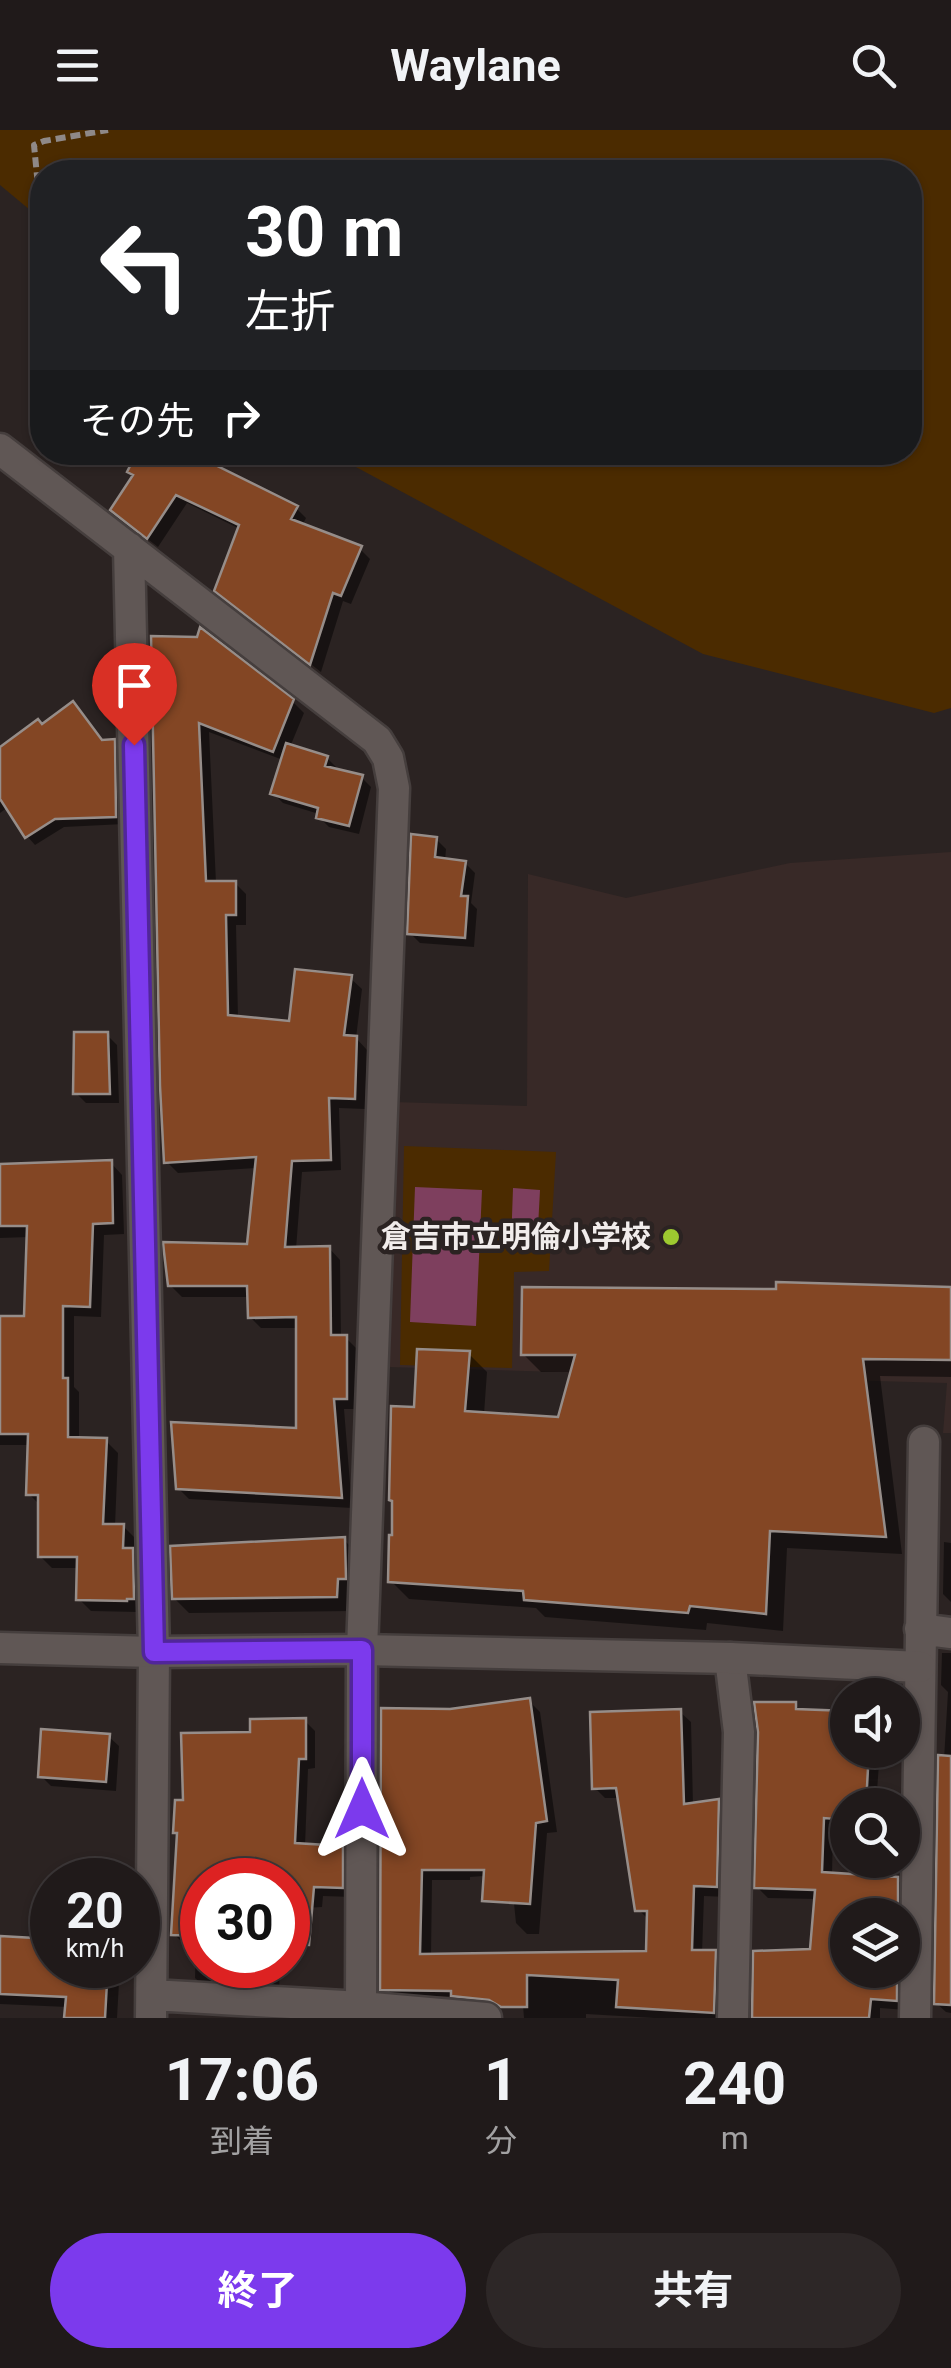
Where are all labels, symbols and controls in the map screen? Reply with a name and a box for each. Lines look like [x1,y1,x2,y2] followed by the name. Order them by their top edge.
[50,38,105,93] icon: menu
[846,38,901,93] icon: search
[390,39,561,92] text: Waylane
[245,191,403,273] text: 30 m
[80,200,210,330] icon: left
[245,285,335,338] text: 左折
[214,390,269,445] icon: right
[80,399,194,443] text: その先
[92,643,177,746] pin
[107,658,162,713] icon: arrive
[381,1219,651,1254] place label: 倉吉市立明倫小学校
[660,1226,682,1248] marker: 倉吉市立明倫小学校
[830,1678,920,1988] map controls
[830,1678,920,1768] button: sound
[310,1757,414,1861] position arrow
[830,1788,920,1878] button: search
[180,1858,310,1988] speed limit sign: 30
[66,1882,124,1940] text: 20
[830,1898,920,1988] button: layers
[66,1934,124,1963] text: km/h
[165,2044,319,2115] text: 17:06
[484,2044,518,2115] text: 1
[683,2048,786,2119] text: 240
[721,2119,749,2157] text: m
[210,2122,274,2160] text: 到着
[485,2122,517,2160] text: 分
[50,2233,466,2348] button: 終了
[486,2233,901,2348] button: 共有

